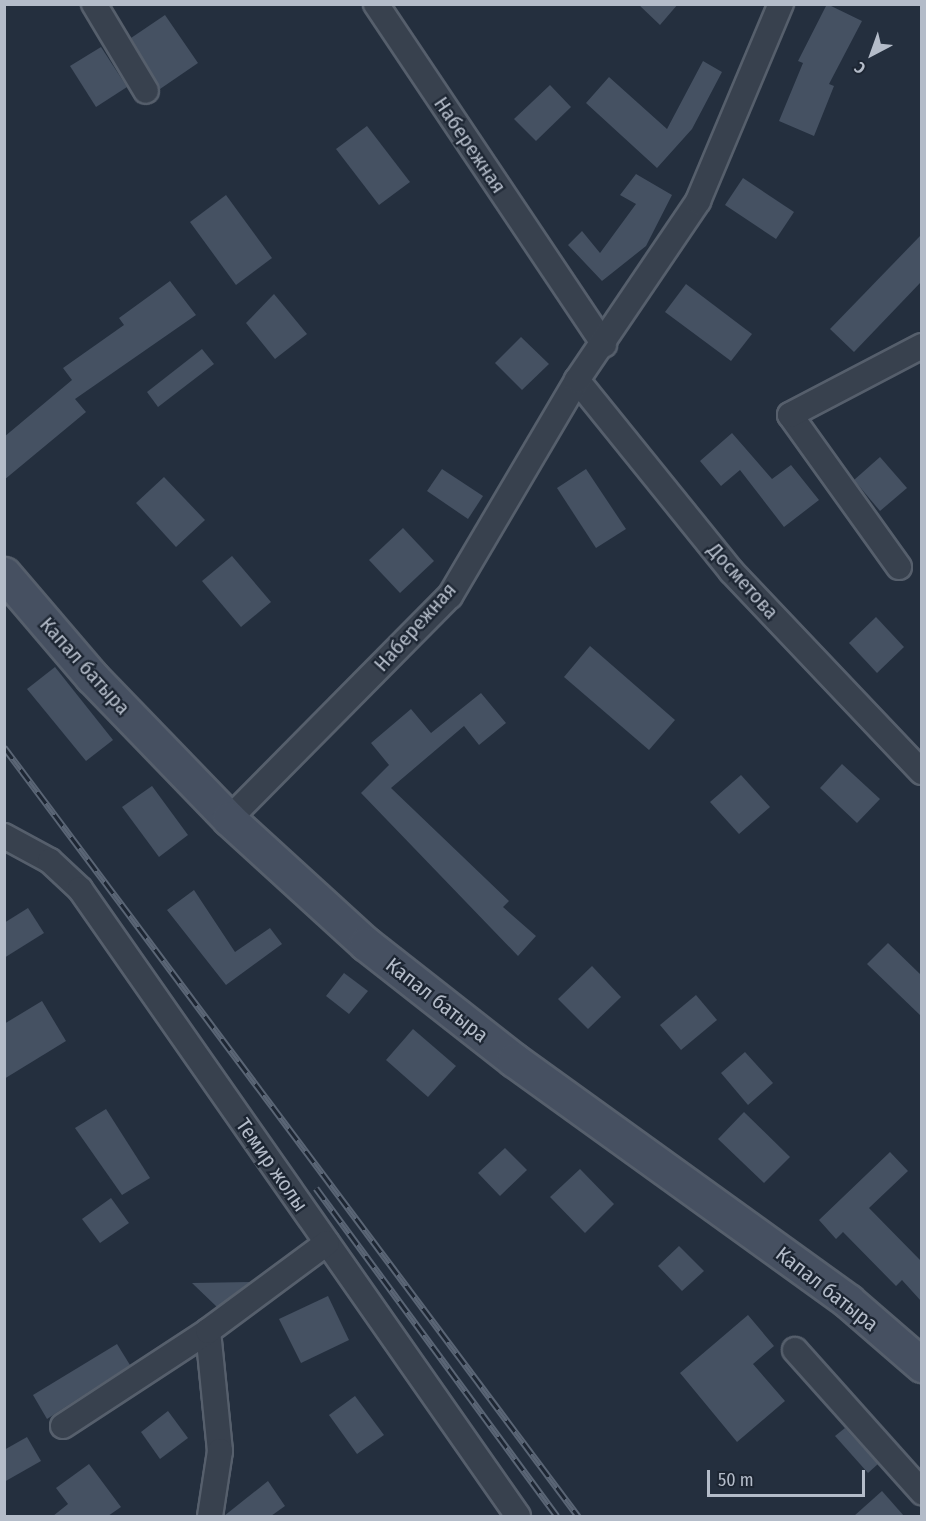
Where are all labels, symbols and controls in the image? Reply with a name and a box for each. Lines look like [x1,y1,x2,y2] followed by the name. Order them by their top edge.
[842,24,902,84] north arrow
[850,58,869,78] text: С
[429,92,511,198] street label: Набережная
[702,538,784,624] street label: Досметова
[369,577,461,677] street label: Набережная
[35,612,135,720] street label: Капал батыра
[381,952,493,1048] street label: Капал батыра
[231,1114,313,1216] street label: Темир жолы
[771,1241,883,1337] street label: Капал батыра
[710,1458,868,1496] scale bar
[718,1469,754,1491] text: 50 m

